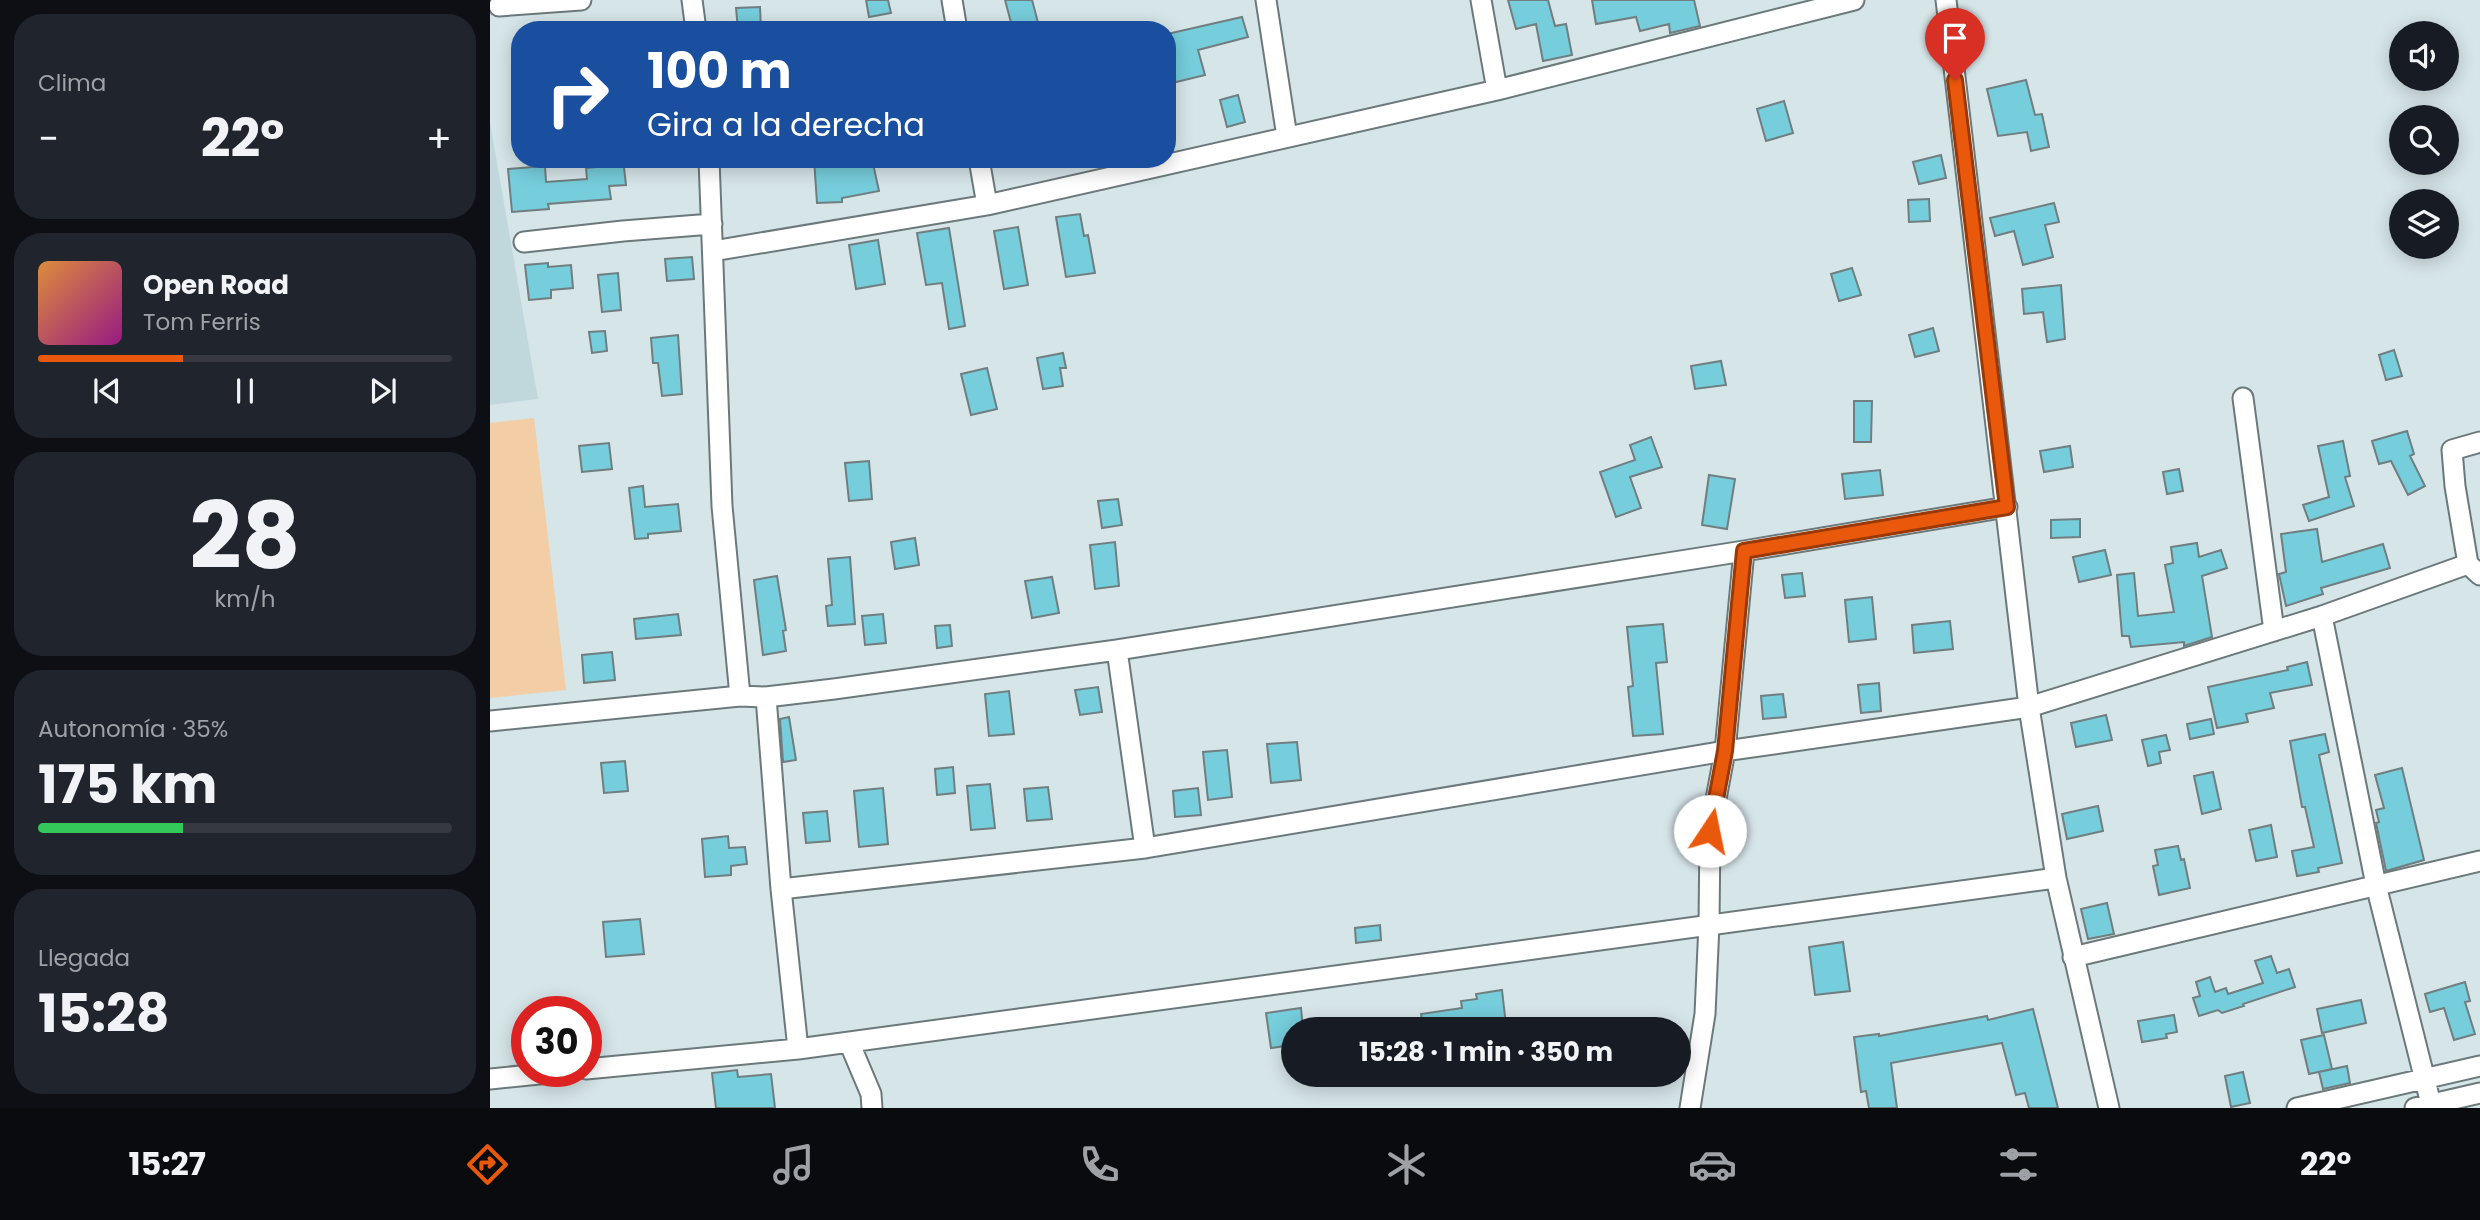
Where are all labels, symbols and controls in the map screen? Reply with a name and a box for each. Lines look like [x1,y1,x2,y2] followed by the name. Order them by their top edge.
[1925,8,1985,80] pin
[1936,19,1974,57] icon: arrive
[2389,21,2459,259] map controls
[2389,21,2459,91] button: sound
[647,37,792,105] text: 100 m
[532,49,623,140] icon: right
[38,67,106,99] text: Clima
[201,102,284,175] text: 22°
[647,102,925,147] text: Gira a la derecha
[2389,105,2459,175] button: search
[38,112,59,165] text: −
[426,112,452,165] text: +
[2389,189,2459,259] button: layers
[143,267,289,303] text: Open Road
[143,306,261,338] text: Tom Ferris
[88,372,126,410] icon: previous
[226,372,264,410] icon: pause
[364,372,402,410] icon: next
[190,472,300,600] text: 28
[214,583,276,615] text: km/h
[38,713,228,745] text: Autonomía · 35%
[38,748,217,821] text: 175 km
[1673,794,1747,868] position arrow
[38,942,130,974] text: Llegada
[38,977,170,1050] text: 15:28
[511,996,602,1087] speed limit sign: 30
[1359,1034,1613,1070] text: 15:28 · 1 min · 350 m
[463,1140,512,1189] icon: directions
[769,1140,818,1189] icon: music
[1075,1140,1124,1189] icon: phone
[1382,1140,1431,1189] icon: climate
[1688,1140,1737,1189] icon: car
[1994,1140,2043,1189] icon: filters
[129,1141,206,1186] text: 15:27
[2300,1141,2351,1186] text: 22°

